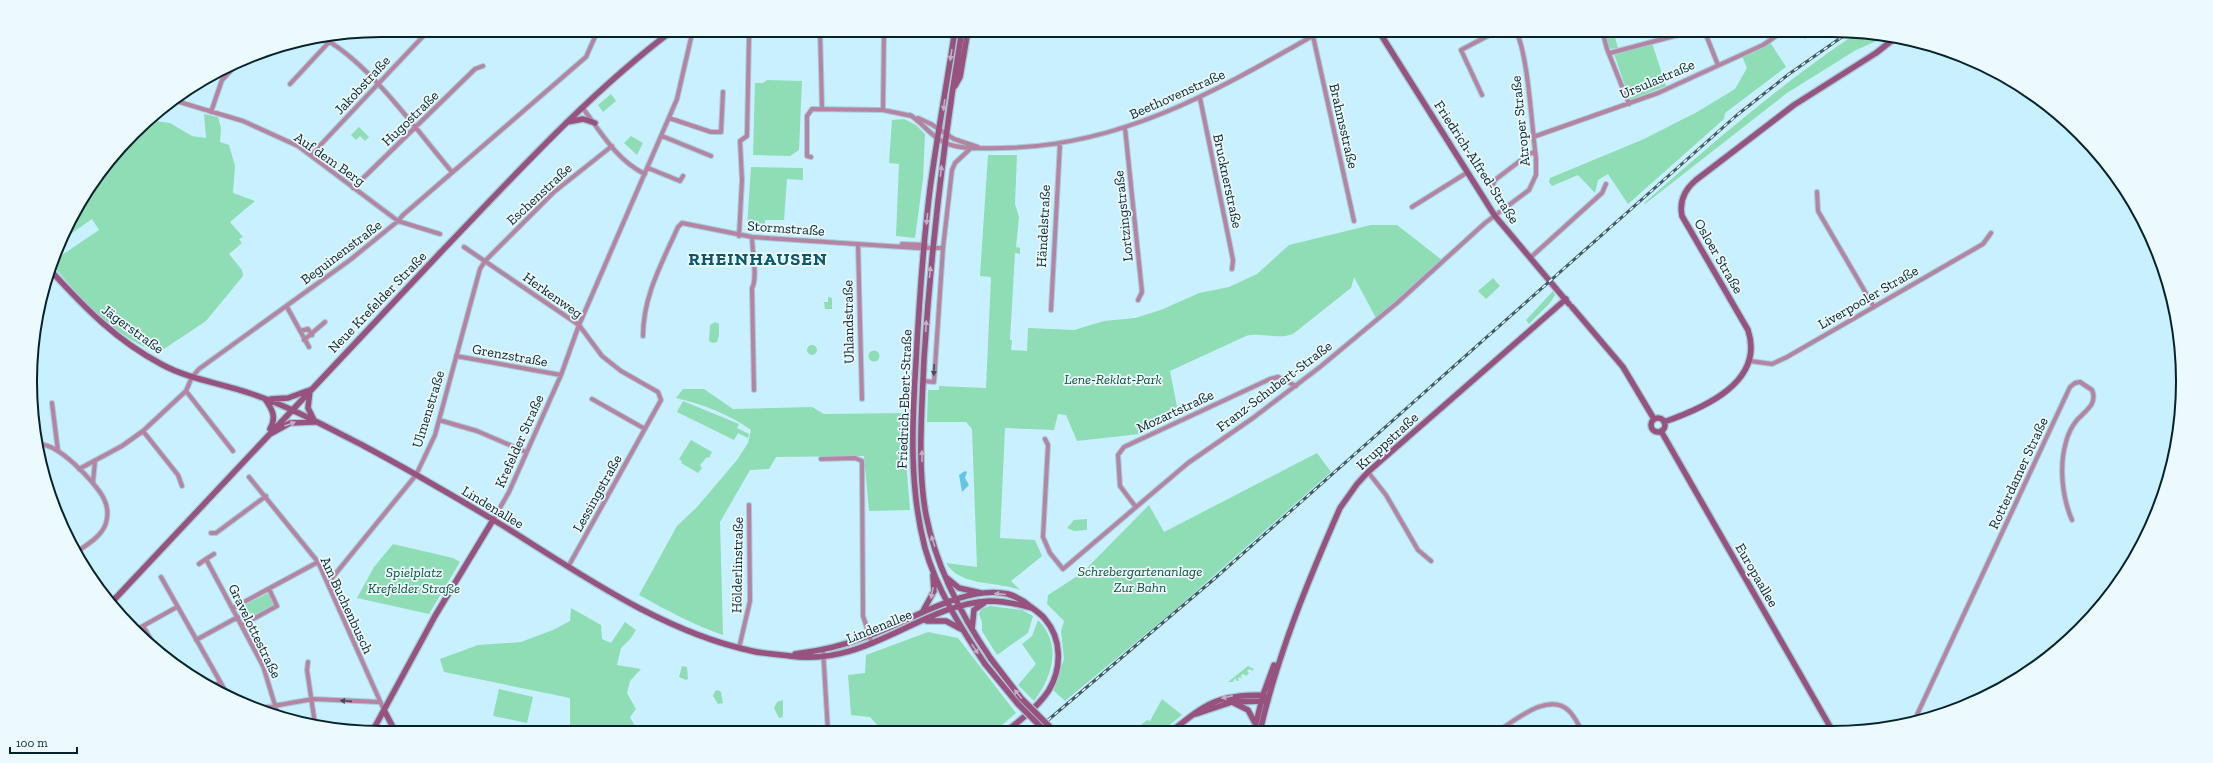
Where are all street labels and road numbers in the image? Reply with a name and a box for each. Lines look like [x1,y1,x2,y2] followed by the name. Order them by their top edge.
[331,52,394,118] street label: Jakobstraße
[1617,56,1698,103] street label: Ursulastraße
[1127,66,1228,123] street label: Beethovenstraße
[1507,74,1534,167] street label: Atroper Straße
[1325,82,1362,171] street label: Brahmsstraße
[378,87,443,150] street label: Hugostraße
[1430,98,1523,227] street label: Friedrich-Alfred-Straße
[291,129,369,190] street label: Auf dem Berg
[1209,132,1246,230] street label: Brucknerstraße
[503,160,576,229] street label: Eschenstraße
[1110,169,1137,262] street label: Lortzingstraße
[1033,184,1054,268] street label: Händelstraße
[298,216,385,288] street label: Beguinenstraße
[1690,216,1747,297] street label: Osloer Straße
[747,217,826,240] street label: Stormstraße
[325,248,430,357] street label: Neue Krefelder Straße
[1815,262,1922,333] street label: Liverpooler Straße
[520,269,586,322] street label: Herkenweg
[839,280,858,364] street label: Uhlandstraße
[98,301,167,358] street label: Jägerstraße
[894,329,915,469] street label: Friedrich-Ebert-Straße
[1213,337,1336,435] street label: Franz-Schubert-Straße
[471,340,549,371] street label: Grenzstraße
[409,368,448,450] street label: Ulmenstraße
[1134,386,1217,437] street label: Mozartstraße
[491,392,548,490] street label: Krefelder Straße
[1353,409,1422,474] street label: Kruppstraße
[1985,414,2052,532] street label: Rotterdamer Straße
[569,451,626,535] street label: Lessingstraße
[459,482,527,533] street label: Lindenallee
[728,516,747,613] street label: Hölderlinstraße
[1731,540,1782,611] street label: Europaallee
[317,554,377,657] street label: Am Buchenbusch
[224,581,285,682] street label: Gravelottestraße
[844,605,915,647] street label: Lindenallee

